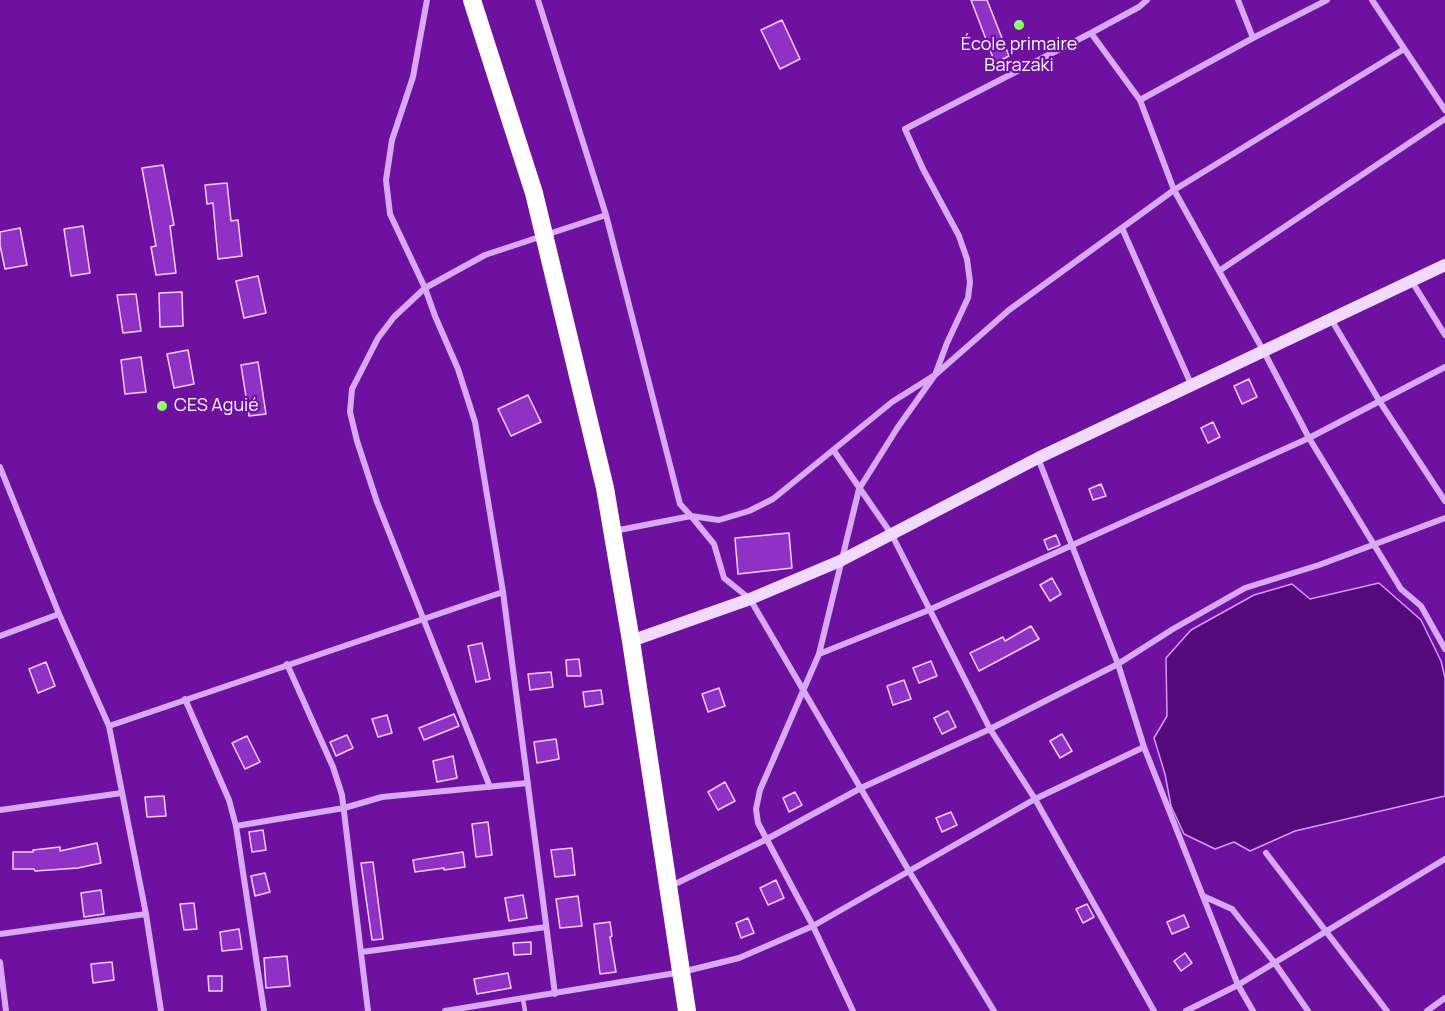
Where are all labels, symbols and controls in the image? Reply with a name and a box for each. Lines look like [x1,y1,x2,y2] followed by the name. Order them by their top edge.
[1012,18,1026,32] marker: École primaire Barazaki
[961,34,1077,76] place label: École primaire Barazaki
[174,395,259,417] place label: CES Aguié
[155,399,169,413] marker: CES Aguié

